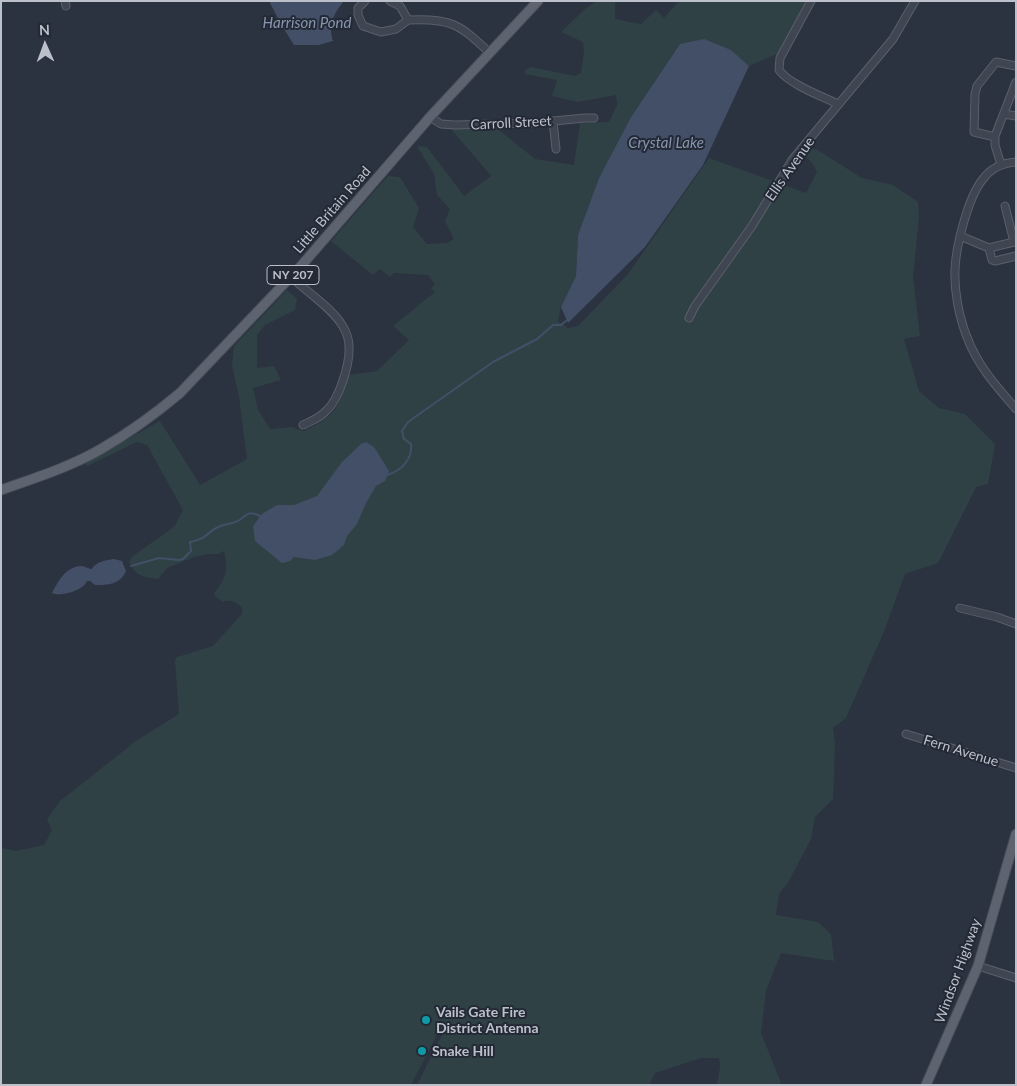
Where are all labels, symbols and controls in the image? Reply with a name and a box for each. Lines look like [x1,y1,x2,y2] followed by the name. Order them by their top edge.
[263,14,351,32] water label: Harrison Pond
[20,20,70,70] north arrow
[39,21,50,38] text: N
[470,112,552,134] street label: Carroll Street
[628,134,704,152] water label: Crystal Lake
[762,134,818,204] street label: Ellis Avenue
[290,163,374,257] street label: Little Britain Road
[267,266,319,284] road number: NY 207
[921,732,1001,770] street label: Fern Avenue
[931,916,985,1026] street label: Windsor Highway
[436,1004,539,1036] place label: Vails Gate Fire District Antenna
[420,1014,432,1026] marker: Vails Gate Fire District Antenna
[432,1043,494,1059] place label: Snake Hill
[416,1045,428,1057] marker: Snake Hill

